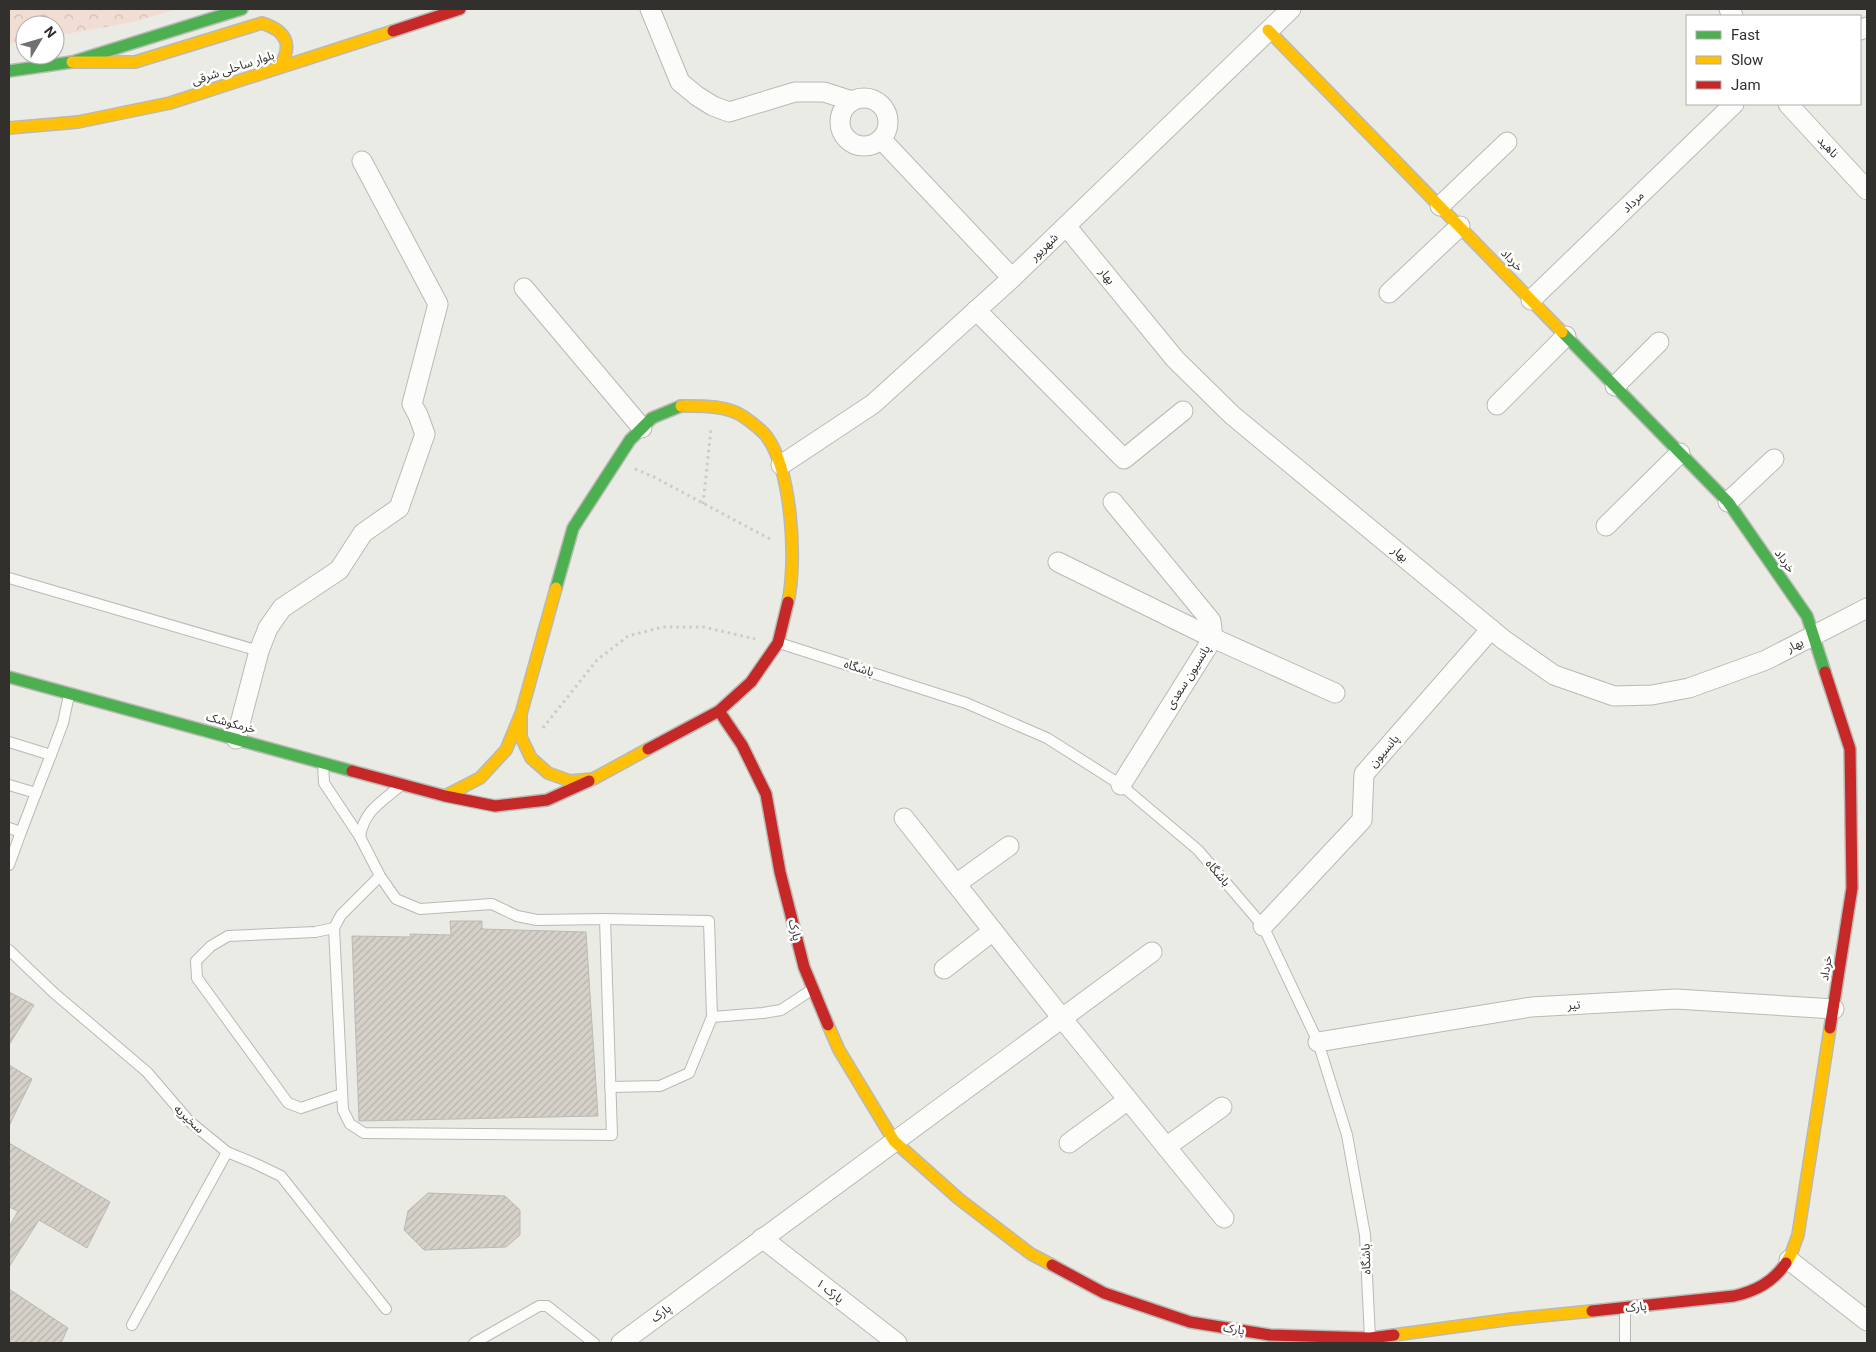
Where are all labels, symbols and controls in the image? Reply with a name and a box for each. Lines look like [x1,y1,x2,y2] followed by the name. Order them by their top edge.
[15,15,65,65] north arrow
[1686,15,1861,105] legend
[41,23,60,41] text: N
[1731,26,1760,44] text: Fast
[190,48,276,88] street label: بلوار ساحلی شرقی
[1731,51,1763,69] text: Slow
[1731,76,1761,94] text: Jam
[1814,133,1841,161] street label: ناهید
[1619,188,1647,216] street label: مرداد
[1026,230,1061,264] street label: شهریور
[1498,246,1526,274] street label: خرداد
[1095,264,1118,287] street label: بهار
[1388,542,1411,565] street label: بهار
[1772,546,1798,576] street label: خرداد
[1783,635,1806,656] street label: بهار
[1163,642,1214,712] street label: پانسیون سعدی
[842,657,876,679] street label: باشگاه
[205,710,257,736] street label: خرمکوشک
[1366,732,1403,771] street label: پانسیون
[1203,857,1233,889] street label: باشگاه
[785,918,804,942] street label: پارک
[1817,954,1835,982] street label: خرداد
[1566,998,1581,1012] street label: تیر
[171,1102,207,1136] street label: سخیریه
[1358,1243,1374,1275] street label: باشگاه
[813,1276,847,1307] street label: پارک ۱
[1625,1299,1648,1316] street label: پارک
[648,1301,674,1326] street label: پارک
[1222,1320,1246,1339] street label: پارک

